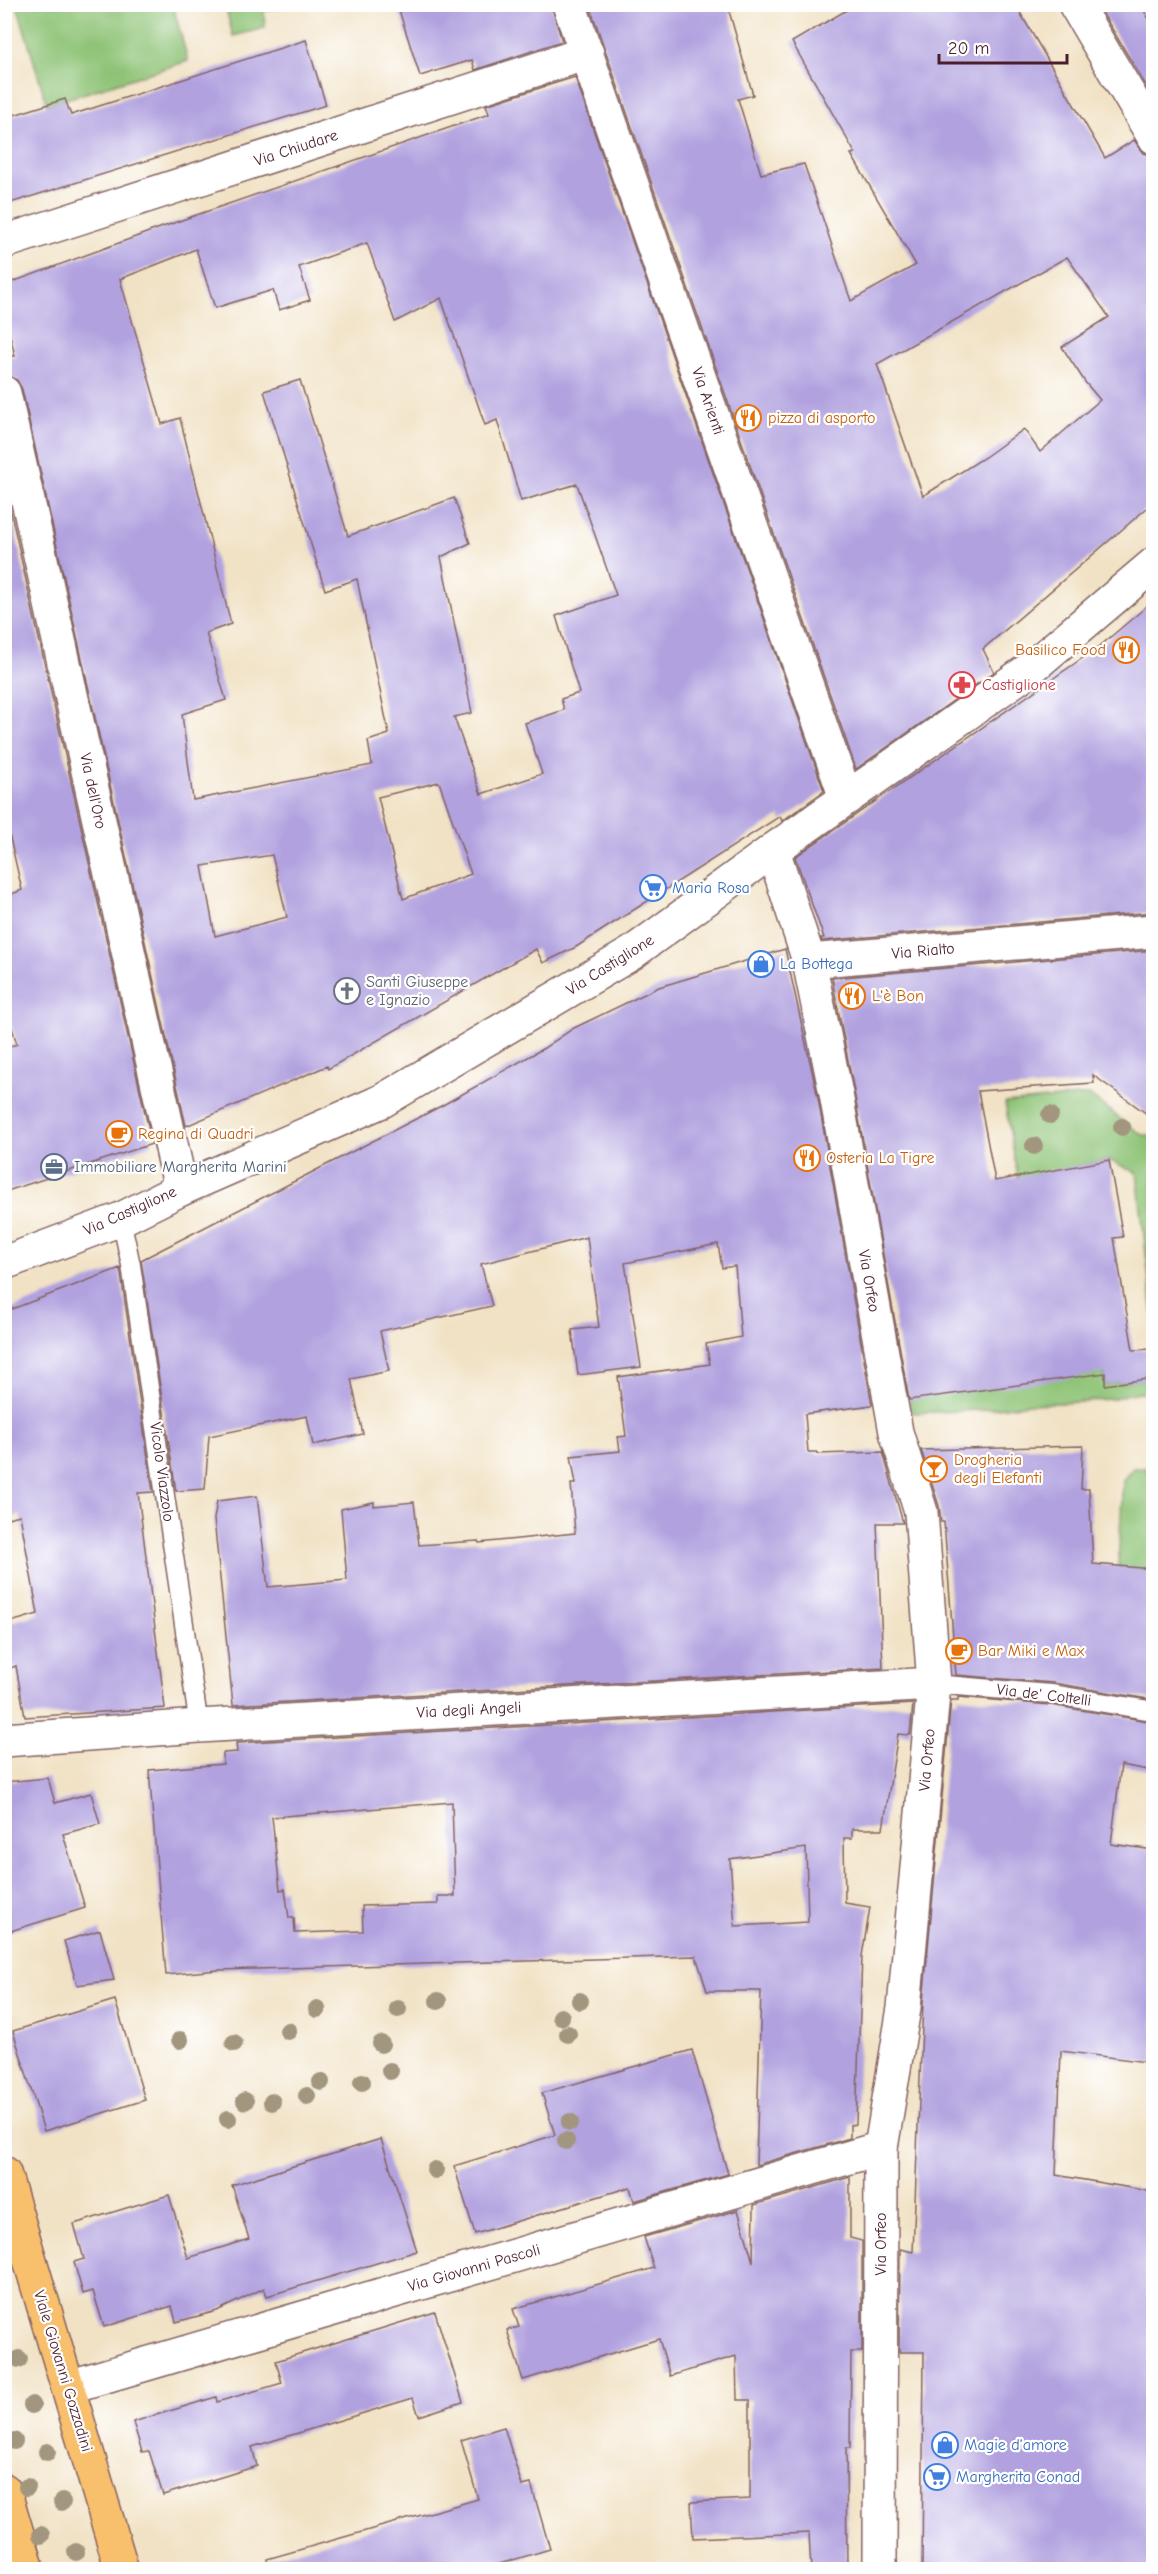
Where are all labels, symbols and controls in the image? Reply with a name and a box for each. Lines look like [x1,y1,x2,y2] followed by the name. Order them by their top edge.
[939,27,1066,65] scale bar
[948,38,989,59] text: 20 m
[252,126,340,170] street label: Via Chiudare
[688,365,728,437] street label: Via Arienti
[733,403,763,433] restaurant icon: pizza di asporto
[768,409,876,427] place label: pizza di asporto
[1111,635,1141,665] restaurant icon: Basilico Food
[1015,641,1106,659] place label: Basilico Food
[947,670,977,700] pharmacy icon: Castiglione
[982,676,1056,694] place label: Castiglione
[76,751,110,831] street label: Via dell'Oro
[638,873,668,903] supermarket icon: Maria Rosa
[672,879,750,897] place label: Maria Rosa
[563,931,657,999] street label: Via Castiglione
[891,939,955,963] street label: Via Rialto
[746,949,776,979] shop icon: La Bottega
[780,955,853,973] place label: La Bottega
[366,973,468,1009] place label: Santi Giuseppe e Ignazio
[332,976,362,1006] church icon: Santi Giuseppe e Ignazio
[837,981,867,1011] restaurant icon: L'è Bon
[872,987,924,1005] place label: L'è Bon
[104,1119,134,1149] cafe icon: Regina di Quadri
[138,1125,254,1143] place label: Regina di Quadri
[792,1143,822,1173] restaurant icon: Osteria La Tigre
[826,1149,935,1167] place label: Osteria La Tigre
[39,1152,69,1182] office icon: Immobiliare Margherita Marini
[74,1158,287,1176] place label: Immobiliare Margherita Marini
[81,1183,179,1239] street label: Via Castiglione
[855,1248,883,1314] street label: Via Orfeo
[146,1421,178,1523] street label: Vicolo Viazzolo
[954,1451,1042,1487] place label: Drogheria degli Elefanti
[919,1454,949,1484] bar icon: Drogheria degli Elefanti
[944,1636,974,1666] cafe icon: Bar Miki e Max
[978,1642,1085,1660] place label: Bar Miki e Max
[996,1680,1092,1710] street label: Via de' Coltelli
[416,1698,522,1722] street label: Via degli Angeli
[915,1728,939,1792] street label: Via Orfeo
[872,2212,890,2276] street label: Via Orfeo
[406,2240,542,2296] street label: Via Giovanni Pascoli
[30,2288,96,2454] street label: Viale Giovanni Gozzadini
[930,2430,960,2460] shop icon: Magie d'amore
[964,2436,1067,2454] place label: Magie d'amore
[922,2462,952,2492] supermarket icon: Margherita Conad
[956,2468,1080,2486] place label: Margherita Conad

